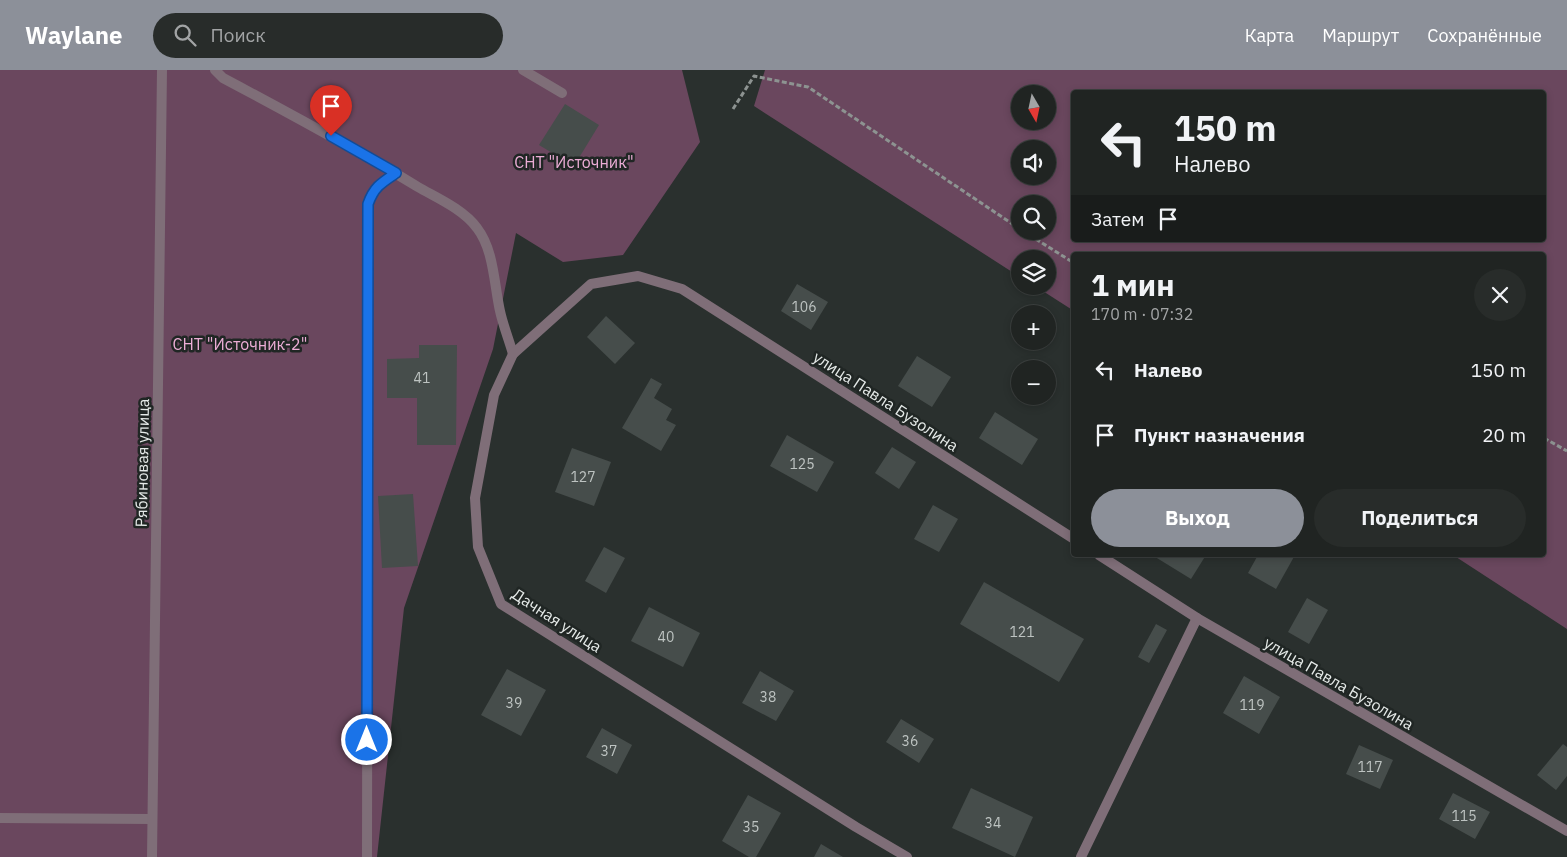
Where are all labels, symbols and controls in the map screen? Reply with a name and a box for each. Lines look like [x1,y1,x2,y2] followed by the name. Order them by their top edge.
[153,13,503,58] search box
[25,19,123,51] text: Waylane
[171,21,199,49] icon: search
[211,23,266,47] text: Поиск
[1245,24,1294,47] text: Карта
[1322,24,1399,47] text: Маршрут
[1427,24,1542,47] text: Сохранённые
[310,85,352,136] pin
[1011,85,1056,130] north arrow
[1011,85,1056,405] map controls
[317,92,345,120] icon: arrive
[1174,105,1277,151] text: 150 m
[1091,110,1156,175] icon: left
[1011,140,1056,185] button: sound
[1174,149,1251,178] text: Налево
[514,152,634,172] park label: СНТ "Источник"
[1011,195,1056,240] button: search
[1154,205,1182,233] icon: arrive
[1091,207,1144,231] text: Затем
[1011,250,1056,295] button: layers
[1091,265,1175,304] text: 1 мин
[1474,269,1526,321] button: close
[791,298,817,316] house number: 106
[1091,304,1193,324] text: 170 m · 07:32
[1011,305,1056,350] button: +
[173,334,307,354] park label: СНТ "Источник-2"
[810,347,963,456] street label: улица Павла Бузолина
[1091,356,1119,384] icon: left
[1134,358,1203,382] text: Налево
[1471,358,1526,382] text: 150 m
[1011,360,1056,405] button: −
[414,369,430,387] house number: 41
[131,398,153,528] street label: Рябиновая улица
[1091,421,1119,449] icon: arrive
[1134,423,1305,447] text: Пункт назначения
[1482,423,1526,447] text: 20 m
[789,455,815,473] house number: 125
[570,468,596,486] house number: 127
[1091,489,1304,547] button: Выход
[1314,489,1526,547] button: Поделиться
[508,584,606,657] street label: Дачная улица
[1009,623,1035,641] house number: 121
[658,628,674,646] house number: 40
[1261,632,1418,734] street label: улица Павла Бузолина
[760,688,776,706] house number: 38
[506,694,522,712] house number: 39
[1239,696,1265,714] house number: 119
[340,713,392,765] position arrow
[902,732,918,750] house number: 36
[601,742,617,760] house number: 37
[1357,758,1383,776] house number: 117
[1451,807,1477,825] house number: 115
[985,814,1001,832] house number: 34
[743,818,759,836] house number: 35

